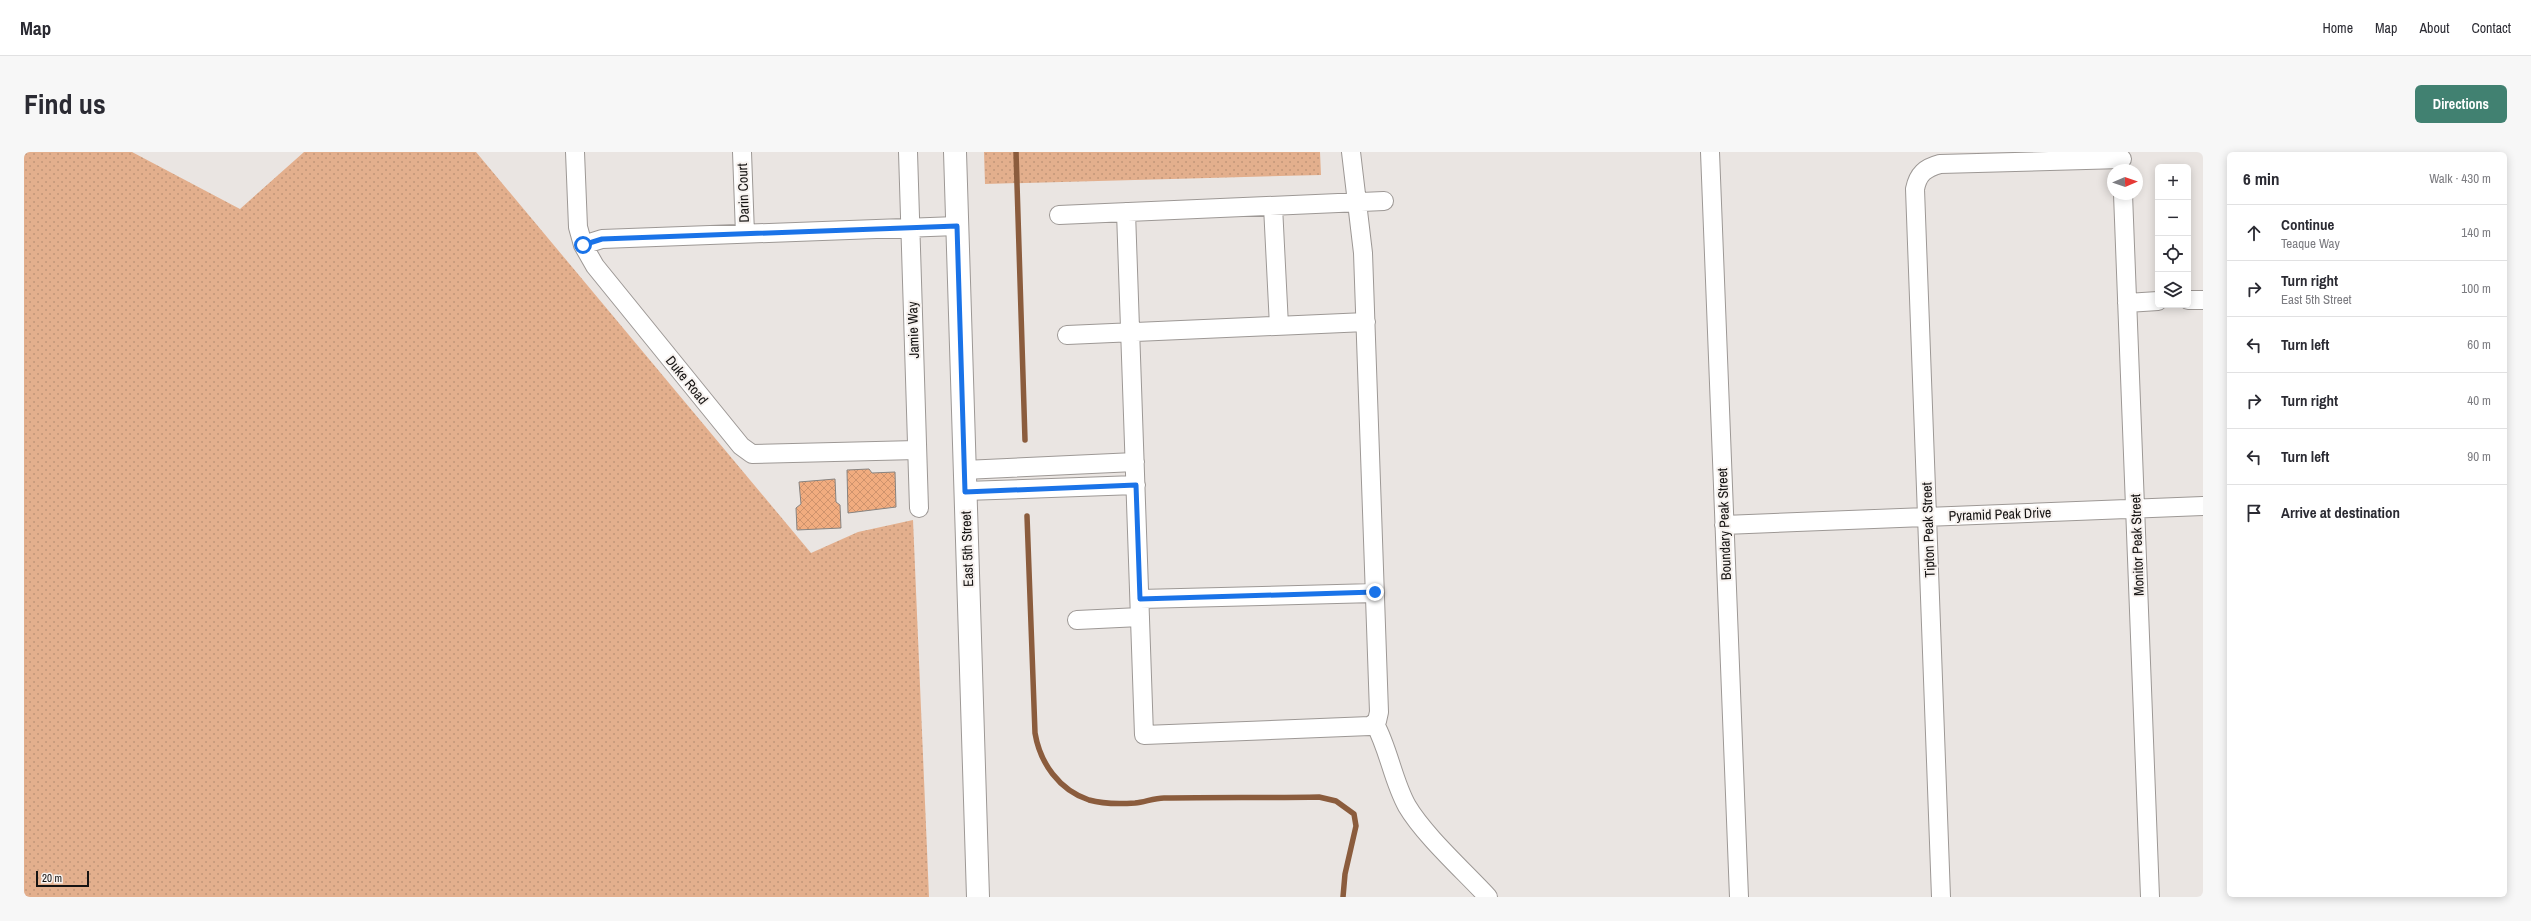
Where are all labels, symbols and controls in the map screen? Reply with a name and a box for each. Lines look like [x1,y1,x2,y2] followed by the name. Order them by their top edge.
[20,15,51,41] text: Map
[2322,19,2353,37] text: Home
[2375,19,2397,37] text: Map
[2419,19,2449,37] text: About
[2471,19,2511,37] text: Contact
[24,85,106,123] text: Find us
[2415,85,2507,123] button: Directions
[733,163,753,223] street label: Darin Court
[2107,164,2143,200] north arrow
[2155,164,2191,308] map controls
[2155,164,2191,200] button: +
[2243,167,2279,190] text: 6 min
[2429,170,2491,187] text: Walk · 430 m
[2155,200,2191,236] button: −
[2281,214,2334,235] text: Continue
[2243,222,2265,244] icon: ahead
[2461,224,2491,241] text: 140 m
[2281,235,2340,252] text: Teaque Way
[574,236,592,254] route start
[2155,236,2191,272] button: locate
[2281,270,2338,291] text: Turn right
[2155,272,2191,308] button: layers
[2243,278,2265,300] icon: right
[2461,280,2491,297] text: 100 m
[2281,291,2352,308] text: East 5th Street
[903,301,923,359] street label: Jamie Way
[2243,334,2265,356] icon: left
[2281,334,2329,355] text: Turn left
[2467,336,2491,353] text: 60 m
[662,352,712,408] street label: Duke Road
[2243,390,2265,412] icon: right
[2281,390,2338,411] text: Turn right
[2467,392,2491,409] text: 40 m
[2243,446,2265,468] icon: left
[2281,446,2329,467] text: Turn left
[2467,448,2491,465] text: 90 m
[1713,468,1735,580] street label: Boundary Peak Street
[1917,482,1939,578] street label: Tipton Peak Street
[2126,494,2148,596] street label: Monitor Peak Street
[2243,502,2265,524] icon: arrive
[2281,502,2400,523] text: Arrive at destination
[1948,503,2052,525] street label: Pyramid Peak Drive
[957,511,977,587] street label: East 5th Street
[1366,583,1384,601] route end
[36,869,89,888] scale bar
[42,871,62,885] text: 20 m

